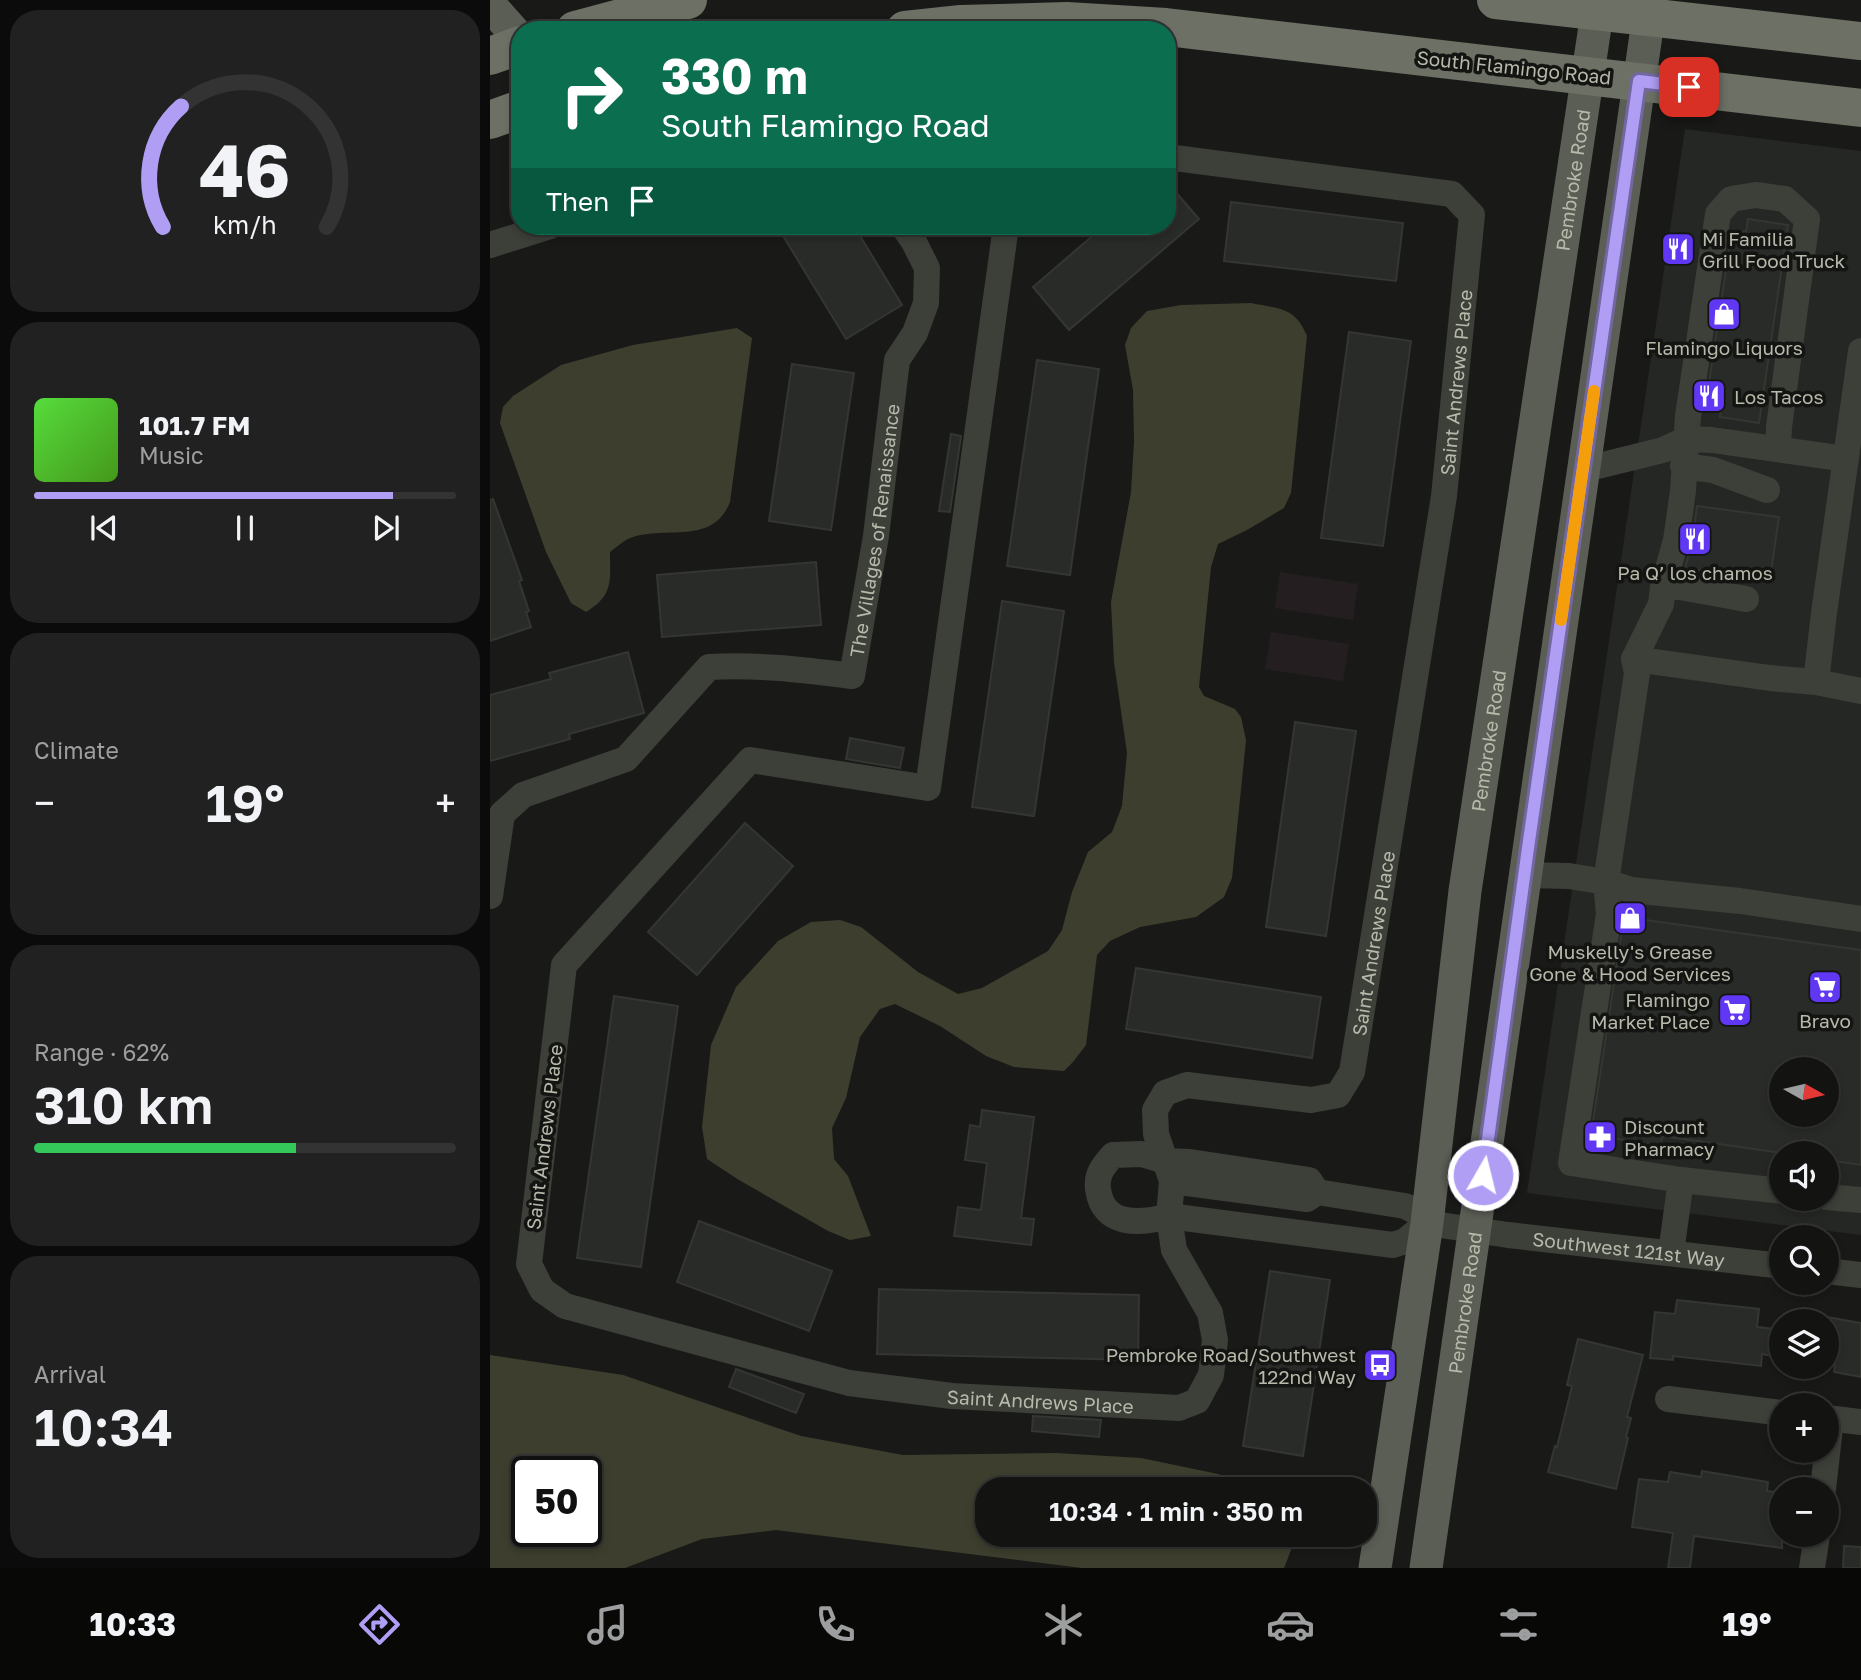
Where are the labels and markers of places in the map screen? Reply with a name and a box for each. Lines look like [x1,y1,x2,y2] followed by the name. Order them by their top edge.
[1659,57,1719,117] pin
[1702,227,1845,272] place label: Mi Familia Grill Food Truck
[1659,230,1697,268] restaurant icon: Mi Familia Grill Food Truck
[1705,295,1743,333] shop icon: Flamingo Liquors
[1645,336,1803,359] place label: Flamingo Liquors
[1690,377,1728,415] restaurant icon: Los Tacos
[1734,385,1824,408] place label: Los Tacos
[1676,520,1714,558] restaurant icon: Pa Q’ los chamos
[1617,561,1773,584] place label: Pa Q’ los chamos
[1611,899,1649,937] shop icon: Muskelly's Grease Gone & Hood Services
[1529,940,1731,985] place label: Muskelly's Grease Gone & Hood Services
[1806,968,1844,1006] supermarket icon: Bravo
[1591,988,1710,1033] place label: Flamingo Market Place
[1716,991,1754,1029] supermarket icon: Flamingo Market Place
[1799,1009,1851,1032] place label: Bravo
[1624,1115,1715,1160] place label: Discount Pharmacy
[1581,1118,1619,1156] pharmacy icon: Discount Pharmacy
[1106,1343,1356,1388] place label: Pembroke Road/Southwest 122nd Way
[1361,1346,1399,1384] bus stop icon: Pembroke Road/Southwest 122nd Way

